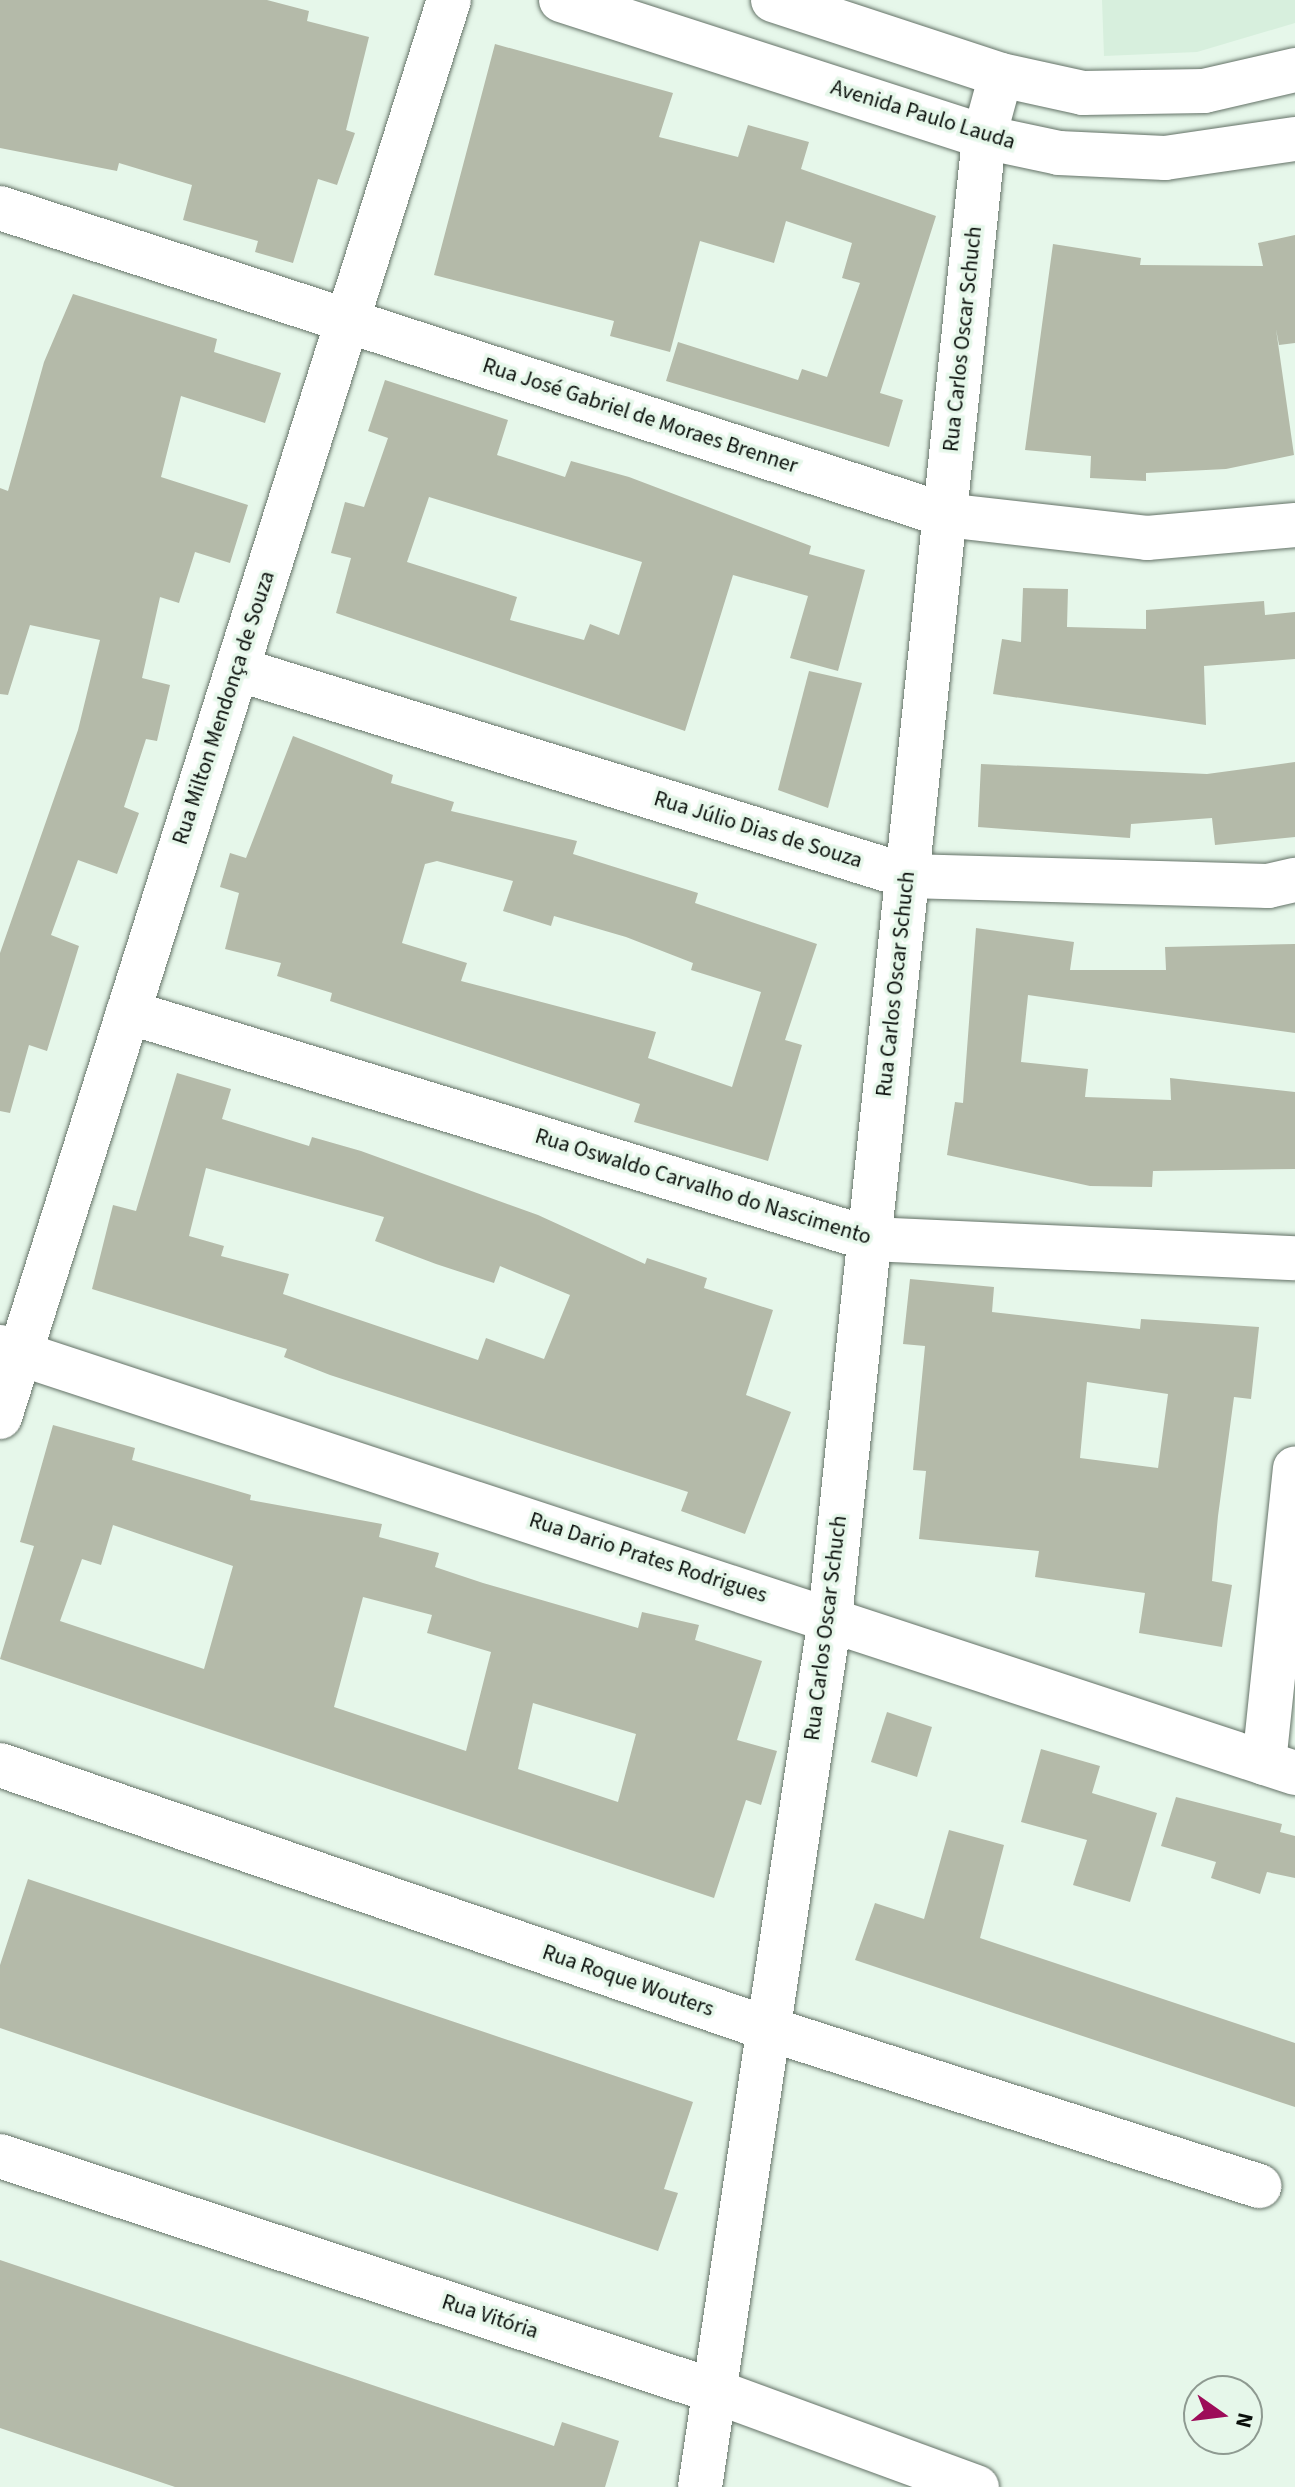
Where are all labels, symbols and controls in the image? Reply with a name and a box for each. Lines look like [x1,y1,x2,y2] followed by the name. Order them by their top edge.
[828,74,1018,156] street label: Avenida Paulo Lauda
[938,225,988,453] street label: Rua Carlos Oscar Schuch
[479,352,801,480] street label: Rua José Gabriel de Moraes Brenner
[167,568,281,848] street label: Rua Milton Mendonça de Souza
[651,786,865,874] street label: Rua Júlio Dias de Souza
[871,870,921,1098] street label: Rua Carlos Oscar Schuch
[532,1123,874,1251] street label: Rua Oswaldo Carvalho do Nascimento
[526,1507,770,1609] street label: Rua Dario Prates Rodrigues
[799,1514,853,1742] street label: Rua Carlos Oscar Schuch
[539,1939,717,2023] street label: Rua Roque Wouters
[438,2289,542,2345] street label: Rua Vitória
[1183,2375,1263,2455] north arrow
[1227,2409,1262,2431] text: N

